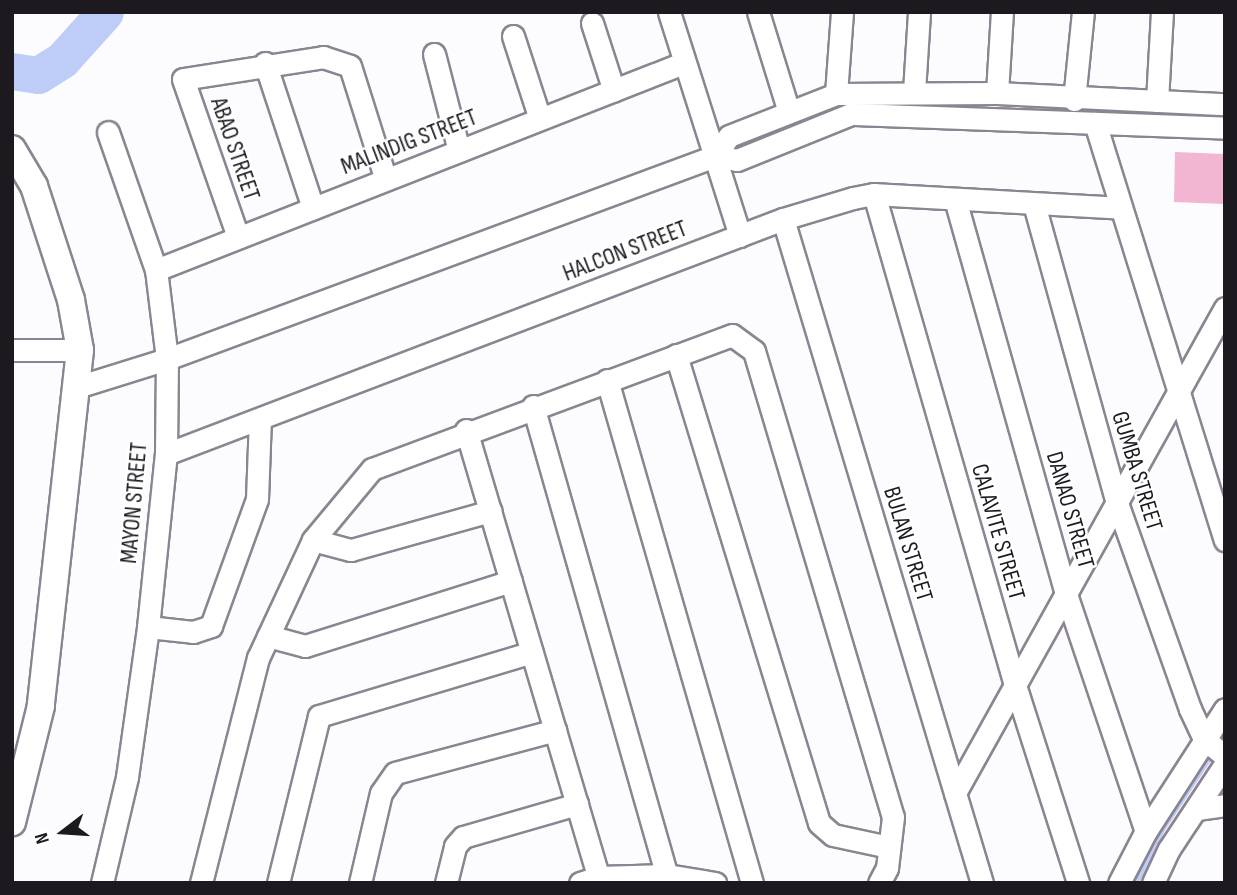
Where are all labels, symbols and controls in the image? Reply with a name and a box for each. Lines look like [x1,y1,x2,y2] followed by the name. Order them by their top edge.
[204,94,266,204] street label: ABAO STREET
[337,103,481,181] street label: MALINDIG STREET
[559,214,691,288] street label: HALCON STREET
[1105,408,1169,534] street label: GUMBA STREET
[114,441,154,565] street label: MAYON STREET
[1040,448,1100,572] street label: DANAO STREET
[965,461,1031,603] street label: CALAVITE STREET
[877,483,939,605] street label: BULAN STREET
[28,797,98,867] north arrow
[30,830,55,847] text: N

